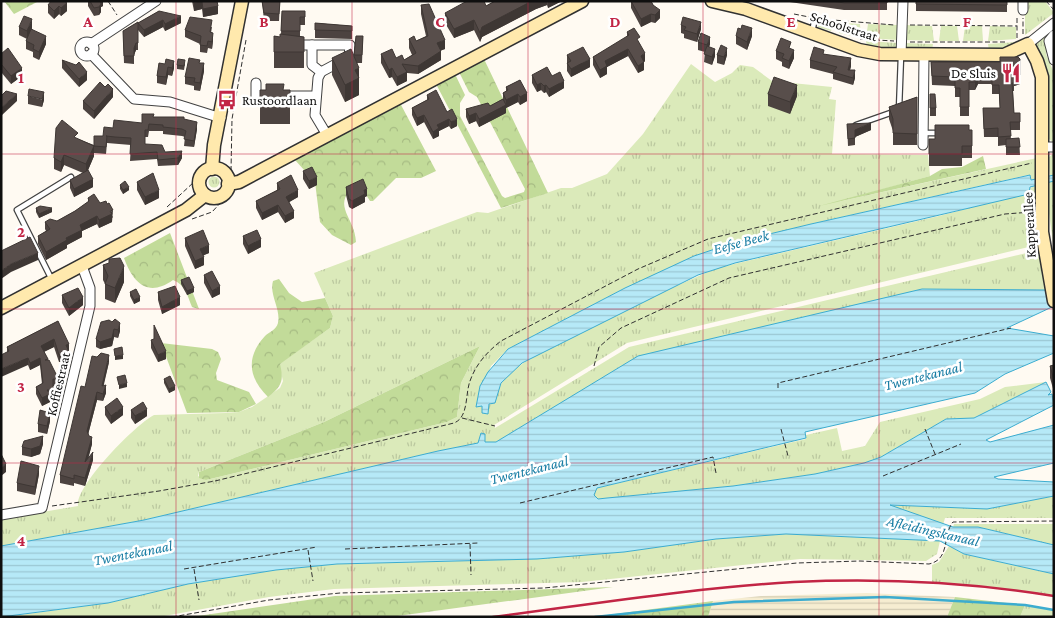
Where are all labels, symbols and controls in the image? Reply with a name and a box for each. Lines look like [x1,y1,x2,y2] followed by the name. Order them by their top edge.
[808,8,880,45] street label: Schoolstraat
[82,13,93,30] text: A
[259,13,269,30] text: B
[435,13,445,30] text: C
[609,13,621,30] text: D
[786,13,796,30] text: E
[963,13,972,30] text: F
[1000,62,1022,84] restaurant icon: De Sluis
[951,65,996,81] place label: De Sluis
[18,69,24,86] text: 1
[216,89,238,111] bus stop icon: Rustoordlaan
[242,92,318,108] place label: Rustoordlaan
[1019,192,1039,258] street label: Kapperallee
[17,223,25,240] text: 2
[711,227,772,258] water label: Eefse Beek
[43,350,73,417] street label: Koffiestraat
[882,359,964,393] water label: Twentekanaal
[17,378,25,395] text: 3
[488,453,570,487] water label: Twentekanaal
[884,512,981,550] water label: Afleidingskanaal
[17,532,26,549] text: 4
[92,537,174,568] water label: Twentekanaal

